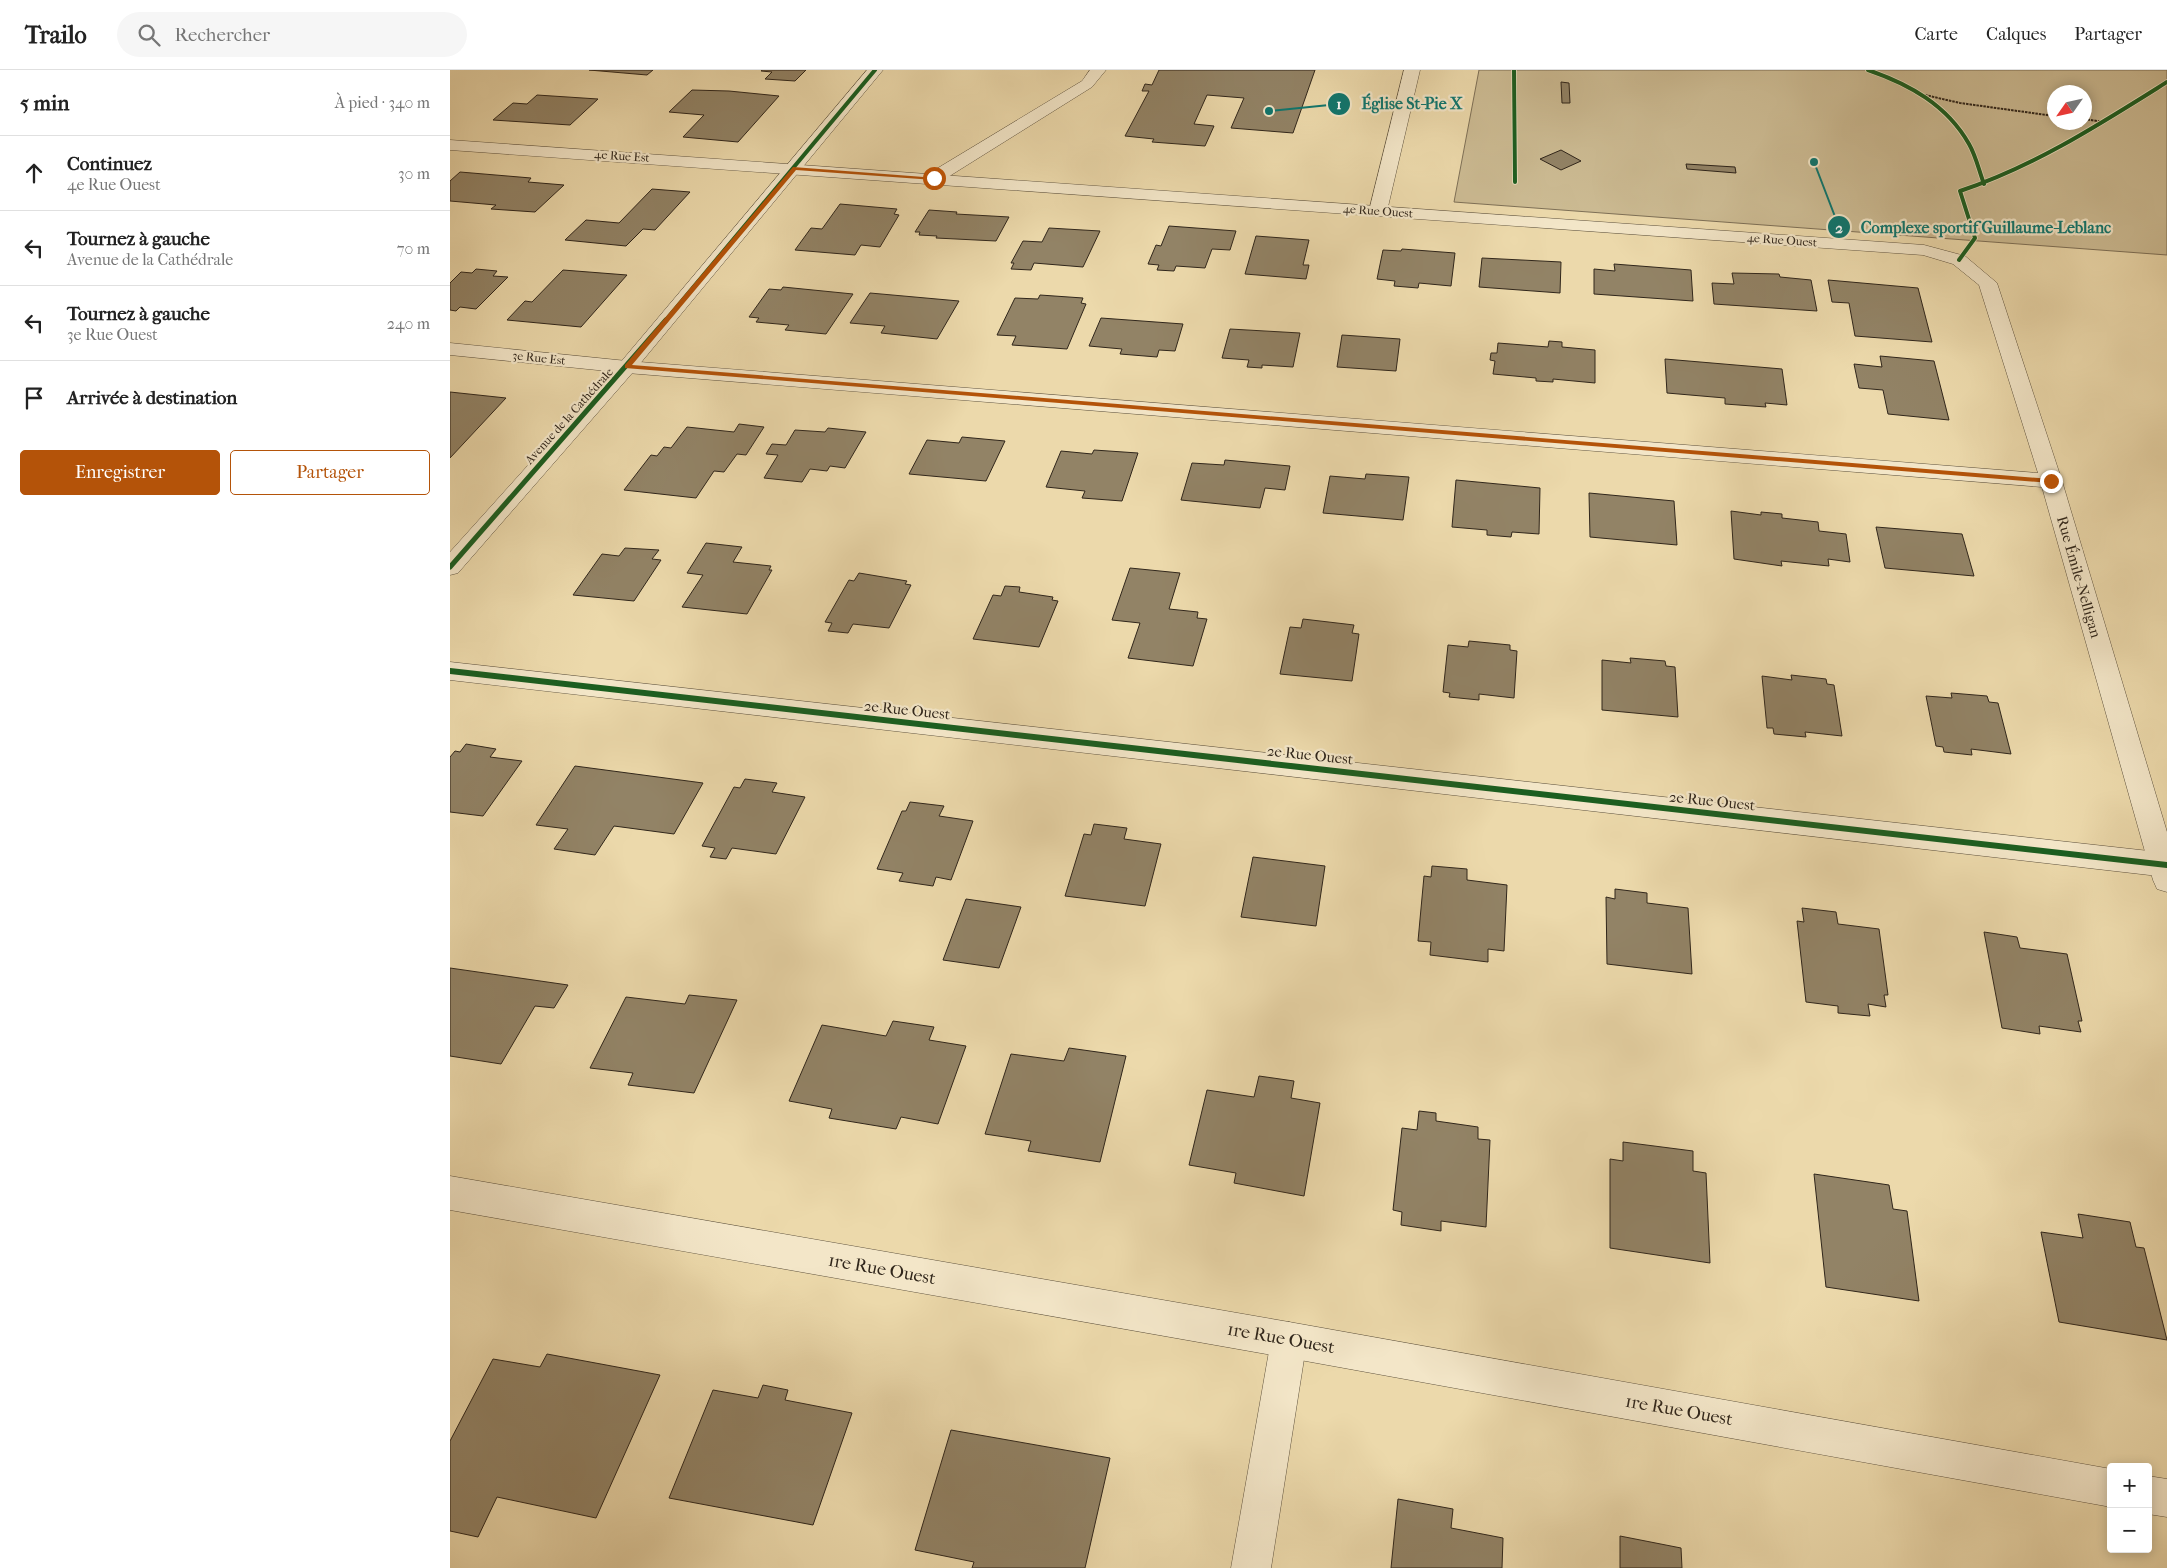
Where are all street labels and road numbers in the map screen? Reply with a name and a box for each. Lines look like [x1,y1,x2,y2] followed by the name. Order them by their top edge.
[594,147,651,165] street label: 4e Rue Est
[1342,202,1414,220] street label: 4e Rue Ouest
[1746,231,1818,249] street label: 4e Rue Ouest
[512,348,567,368] street label: 3e Rue Est
[521,365,616,468] street label: Avenue de la Cathédrale
[2053,514,2105,640] street label: Rue Émile-Nelligan
[863,697,952,724] street label: 2e Rue Ouest
[1266,742,1355,769] street label: 2e Rue Ouest
[1668,788,1757,815] street label: 2e Rue Ouest
[827,1250,938,1289] street label: 1re Rue Ouest
[1226,1319,1337,1358] street label: 1re Rue Ouest
[1624,1391,1735,1430] street label: 1re Rue Ouest

